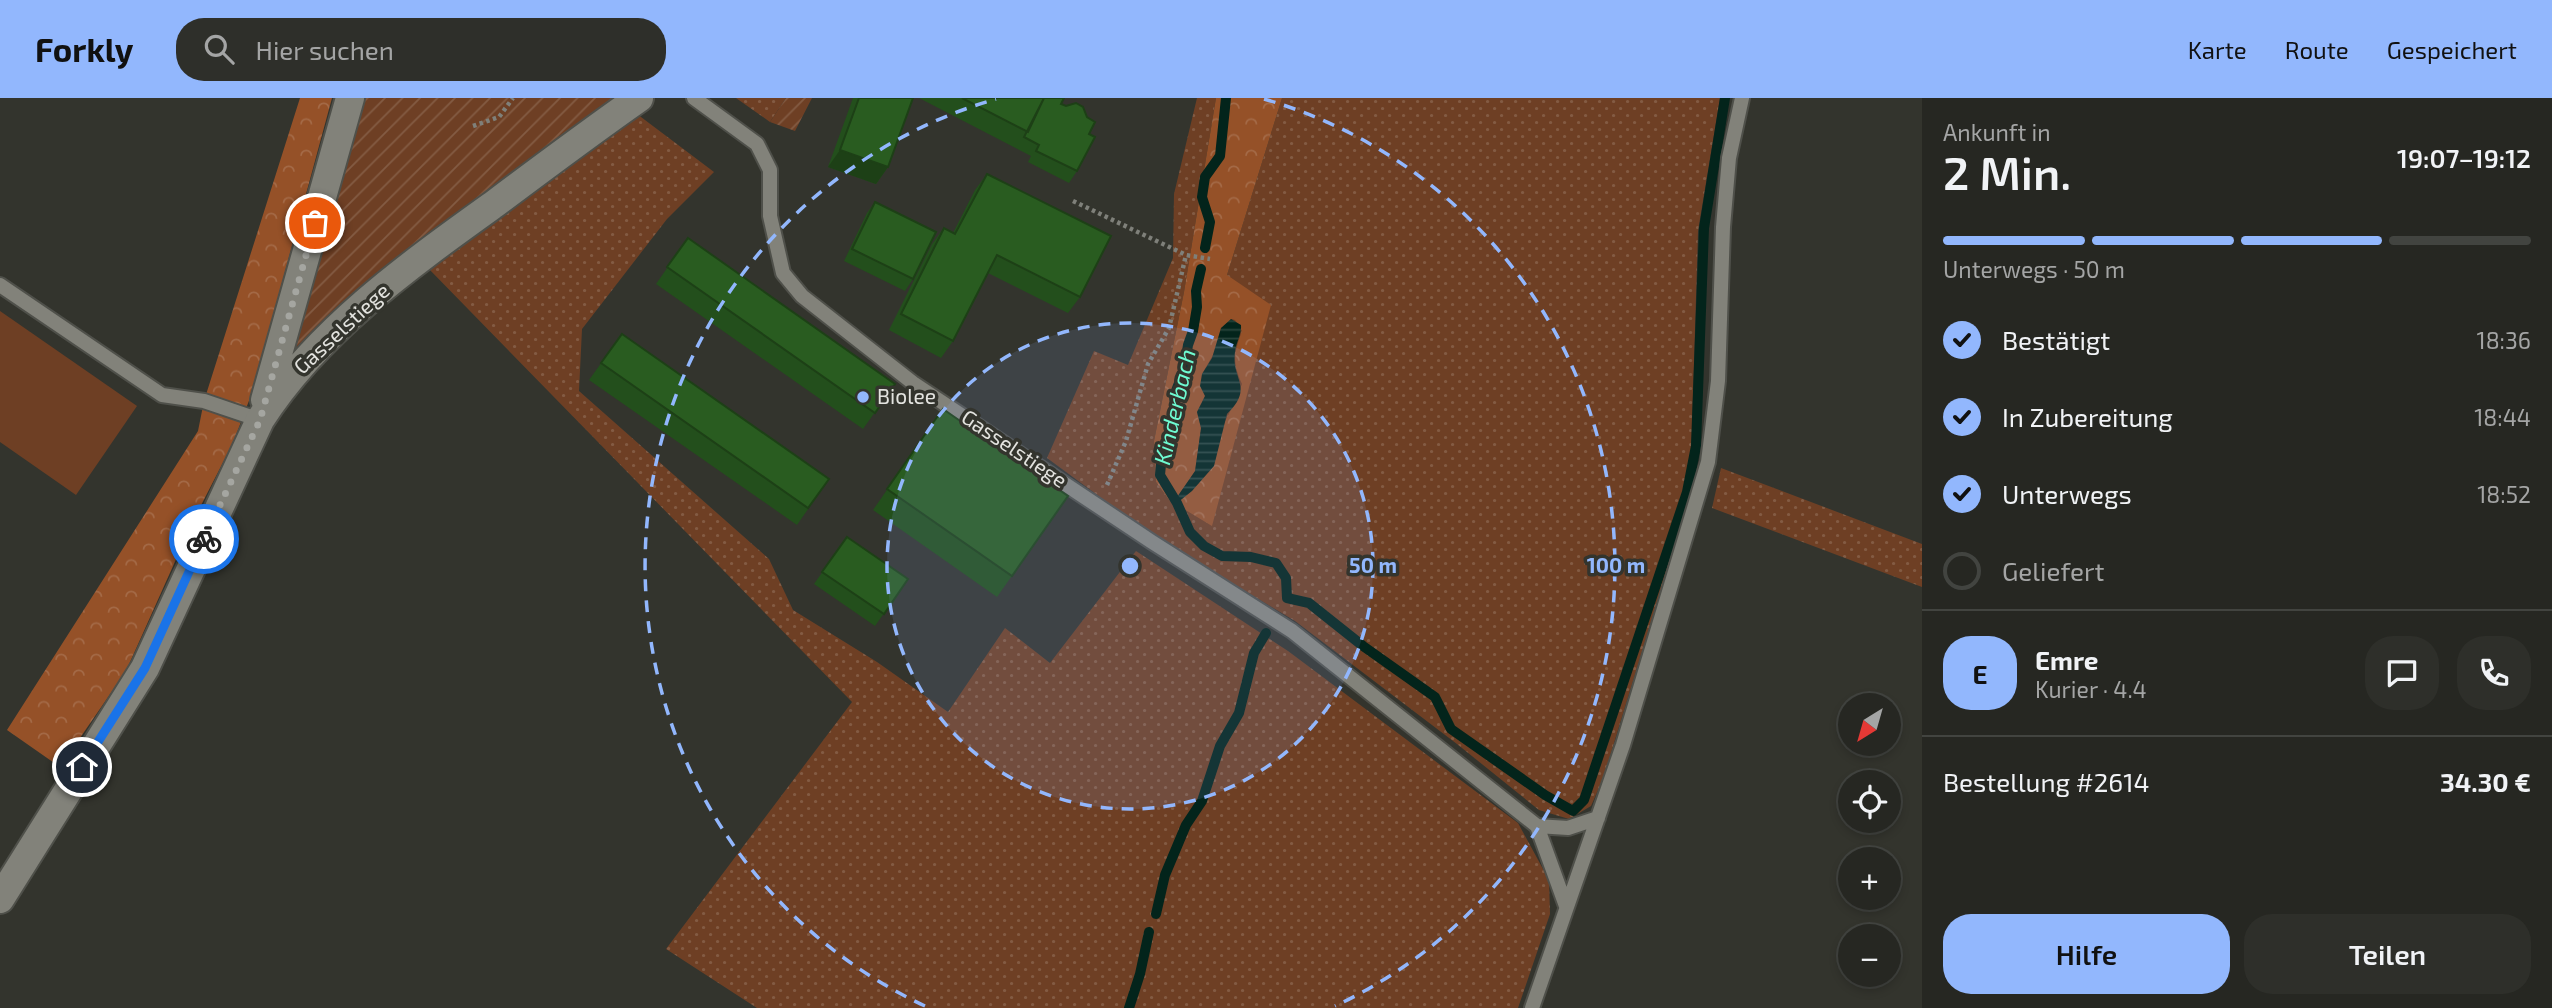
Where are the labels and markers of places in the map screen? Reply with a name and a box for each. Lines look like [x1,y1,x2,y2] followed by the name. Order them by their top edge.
[285,193,345,253] pin
[877,383,936,408] place label: Biolee
[855,389,871,405] marker: Biolee
[1118,554,1142,578] centre of rings
[52,737,112,797] pin

